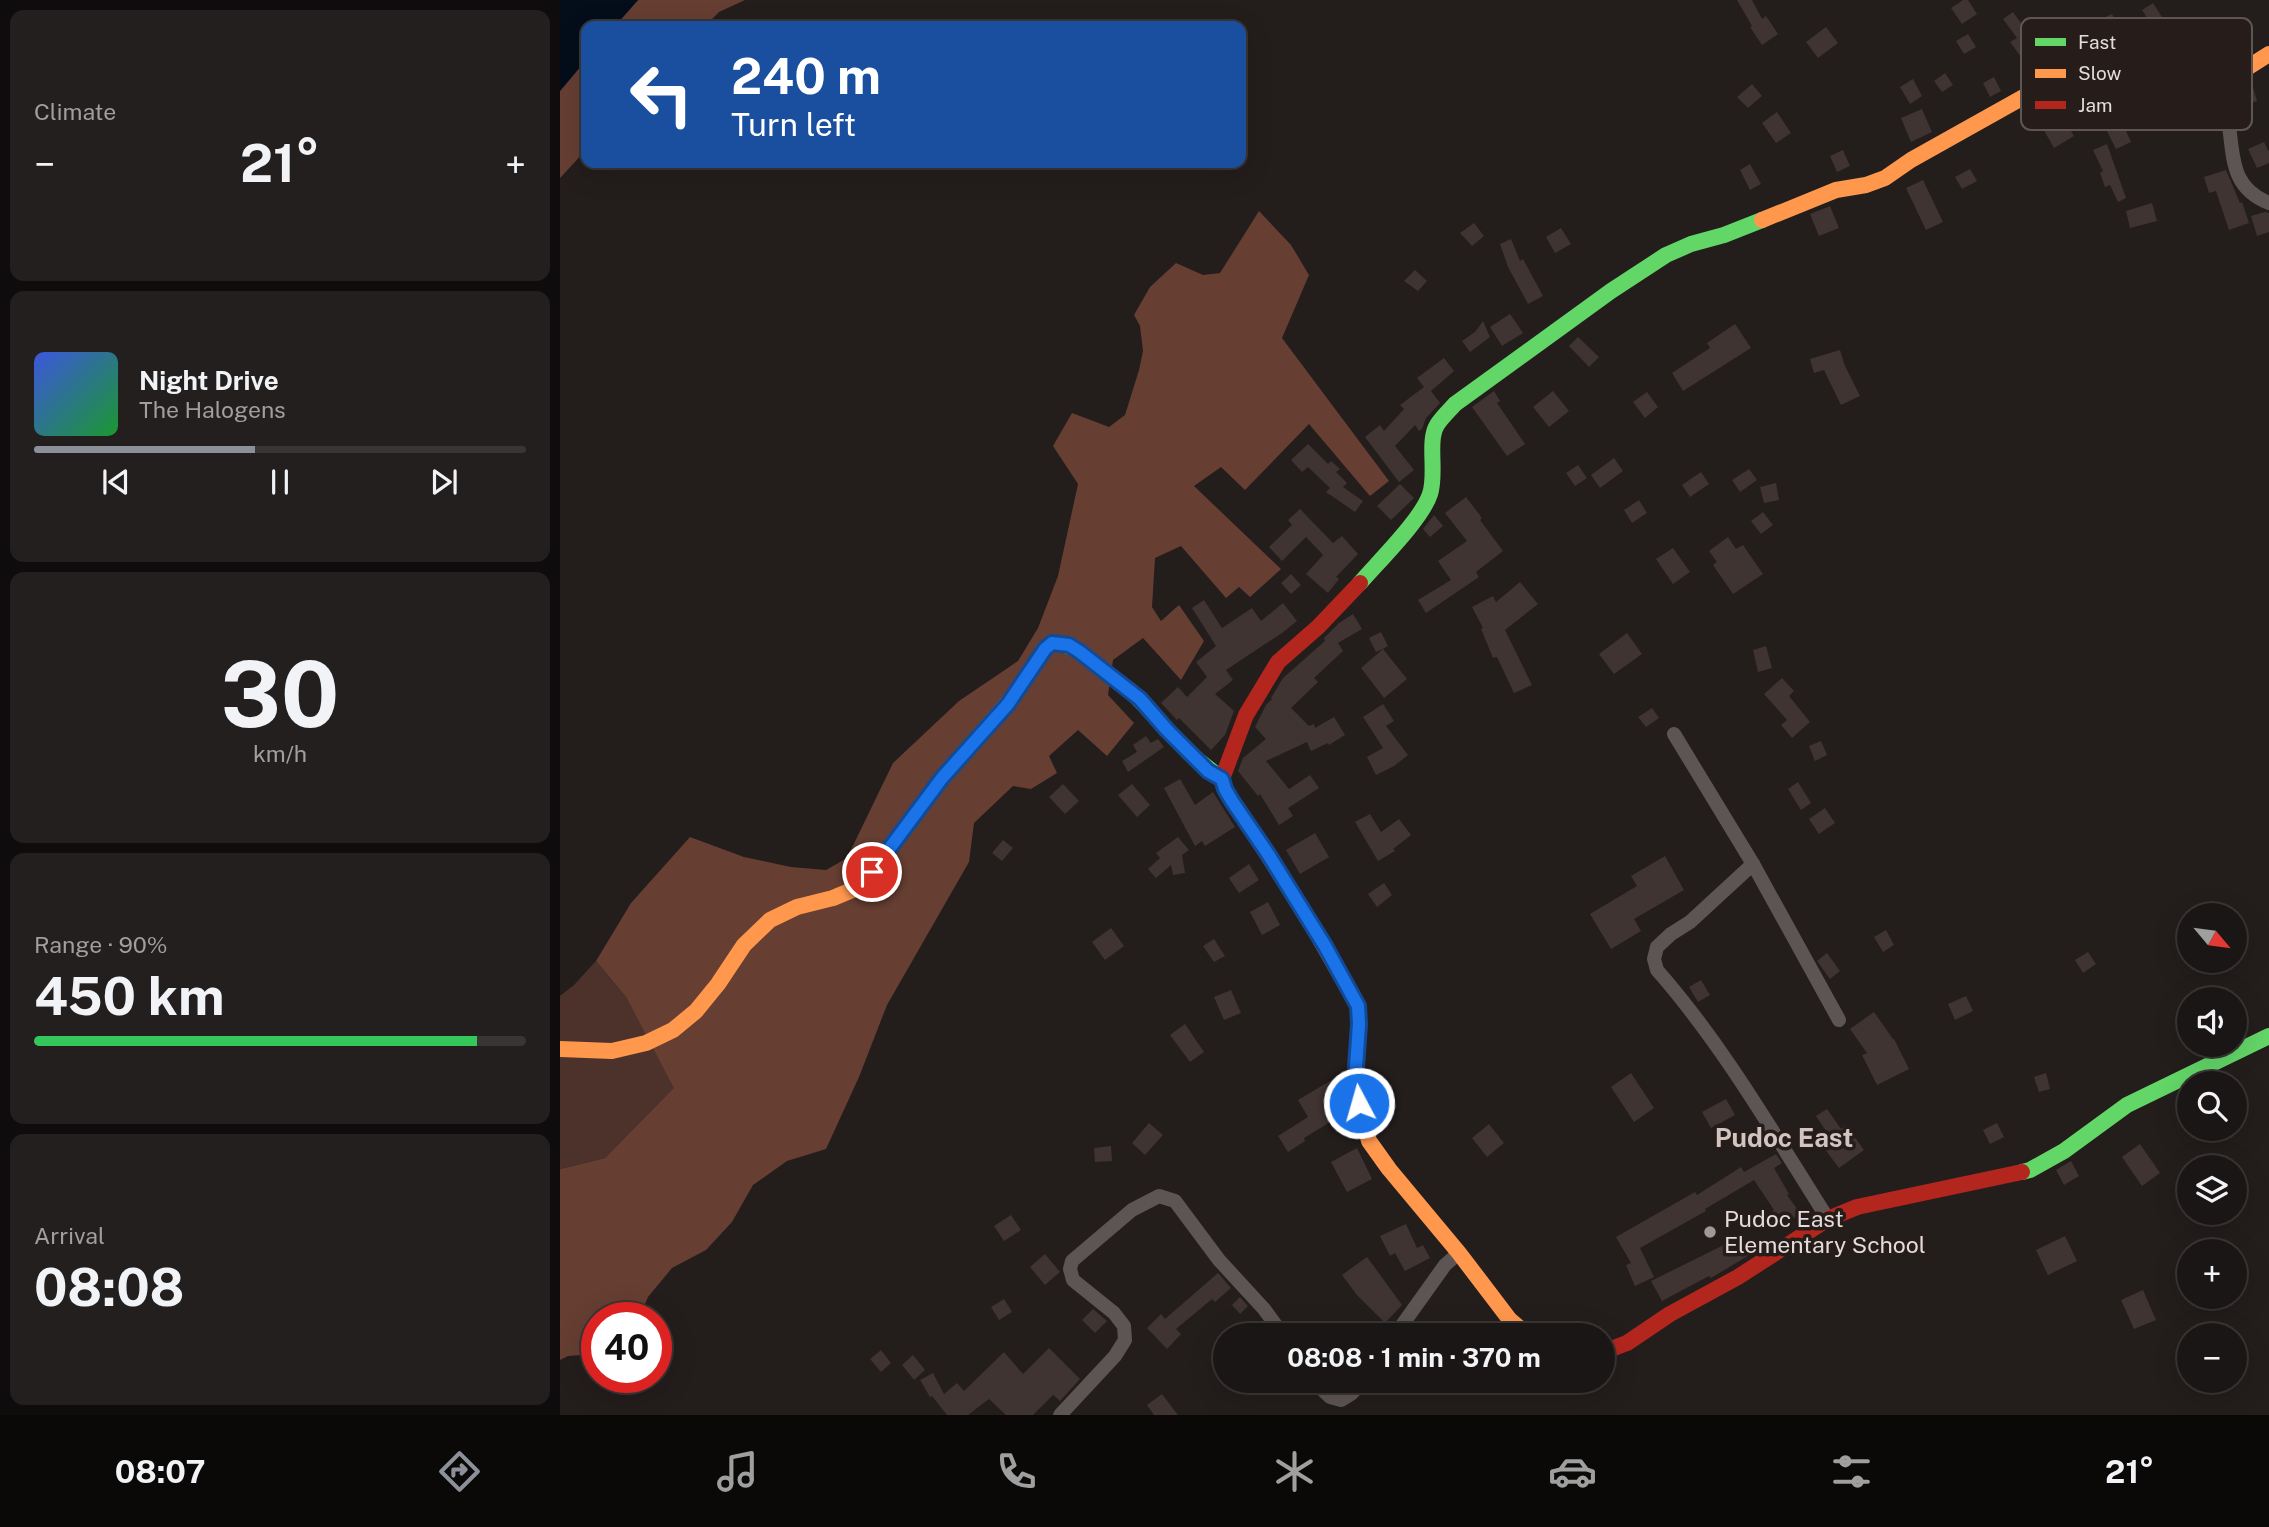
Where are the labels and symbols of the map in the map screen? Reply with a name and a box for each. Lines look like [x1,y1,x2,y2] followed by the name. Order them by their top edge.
[2021,18,2252,130] legend
[2078,31,2116,53] text: Fast
[2078,62,2122,84] text: Slow
[2078,94,2112,116] text: Jam
[842,842,902,902] pin
[2177,903,2247,973] north arrow
[1322,1066,1396,1140] position arrow
[1715,1122,1853,1153] district label: Pudoc East
[1724,1205,1926,1258] place label: Pudoc East Elementary School
[1702,1224,1718,1240] marker: Pudoc East Elementary School
[581,1302,672,1393] speed limit sign: 40

